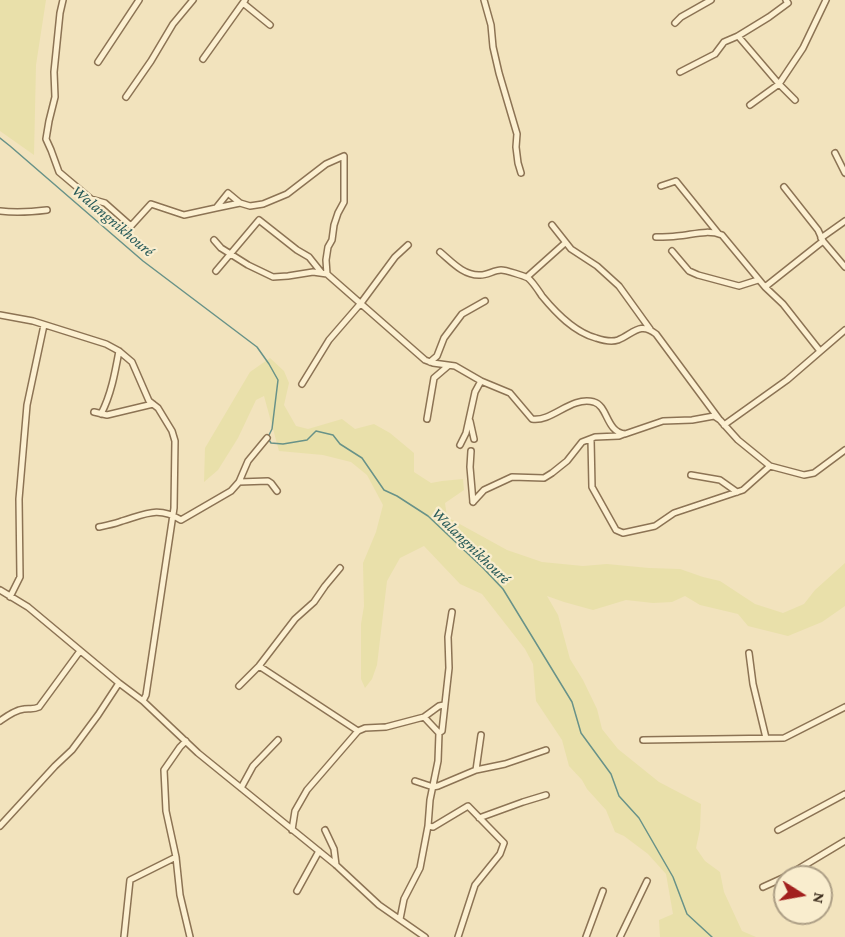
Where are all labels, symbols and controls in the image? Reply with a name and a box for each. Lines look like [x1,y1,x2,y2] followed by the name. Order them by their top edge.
[68,181,158,261] water label: Walangnikhouré
[428,504,514,588] water label: Walangnikhouré
[773,865,833,925] north arrow
[810,891,829,905] text: N

